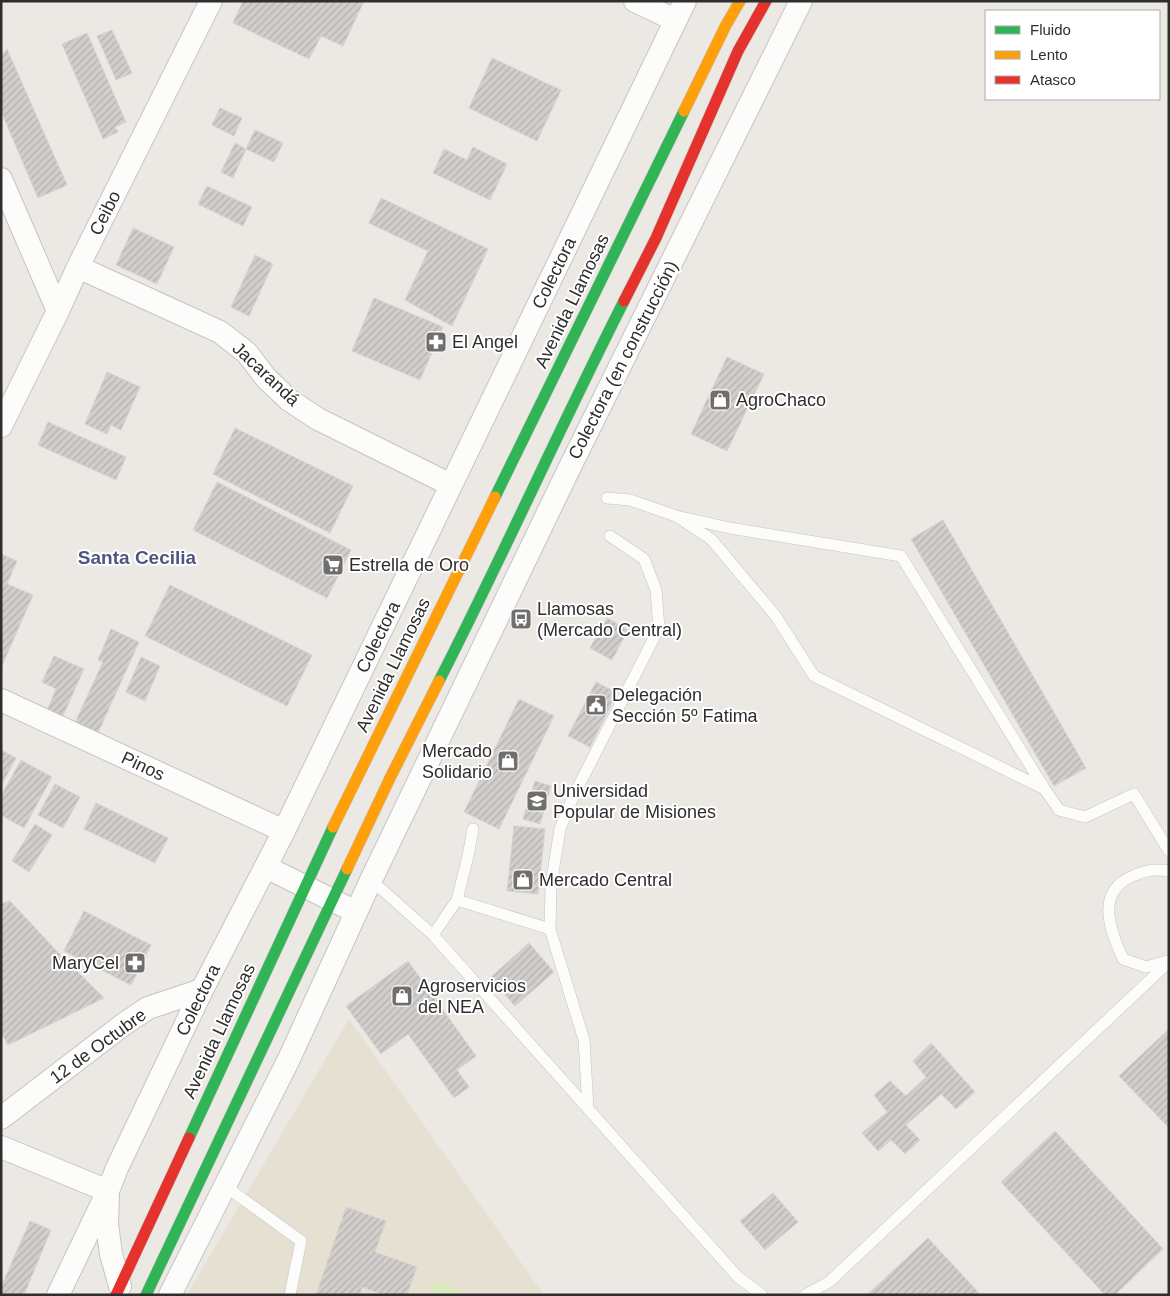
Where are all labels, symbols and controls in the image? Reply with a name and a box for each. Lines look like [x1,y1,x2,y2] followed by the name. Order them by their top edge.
[985,10,1160,100] legend
[1030,21,1071,38] text: Fluido
[1030,46,1068,63] text: Lento
[1030,71,1076,88] text: Atasco
[85,188,125,238] street label: Ceibo
[531,231,613,371] street label: Avenida Llamosas
[528,233,580,312] street label: Colectora
[564,257,682,463] street label: Colectora (en construcción)
[424,330,448,354] pharmacy icon: El Angel
[452,332,518,352] place label: El Angel
[228,338,304,411] street label: Jacarandá
[708,388,732,412] shop icon: AgroChaco
[736,390,826,410] place label: AgroChaco
[78,547,197,568] district label: Santa Cecilia
[321,553,345,577] supermarket icon: Estrella de Oro
[349,555,469,575] place label: Estrella de Oro
[352,595,434,735] street label: Avenida Llamosas
[352,597,404,676] street label: Colectora
[537,599,682,640] place label: Llamosas (Mercado Central)
[509,607,533,631] bus stop icon: Llamosas (Mercado Central)
[612,685,759,726] place label: Delegación Sección 5º Fatima
[584,693,608,717] public building icon: Delegación Sección 5º Fatima
[422,741,492,782] place label: Mercado Solidario
[118,747,168,785] street label: Pinos
[496,749,520,773] shop icon: Mercado Solidario
[553,781,716,822] place label: Universidad Popular de Misiones
[525,789,549,813] school or university icon: Universidad Popular de Misiones
[511,868,535,892] shop icon: Mercado Central
[539,870,672,890] place label: Mercado Central
[123,951,147,975] pharmacy icon: MaryCel
[52,953,119,973] place label: MaryCel
[172,960,224,1039] street label: Colectora
[179,960,259,1102] street label: Avenida Llamosas
[418,976,526,1017] place label: Agroservicios del NEA
[390,984,414,1008] shop icon: Agroservicios del NEA
[46,1004,150,1088] street label: 12 de Octubre

